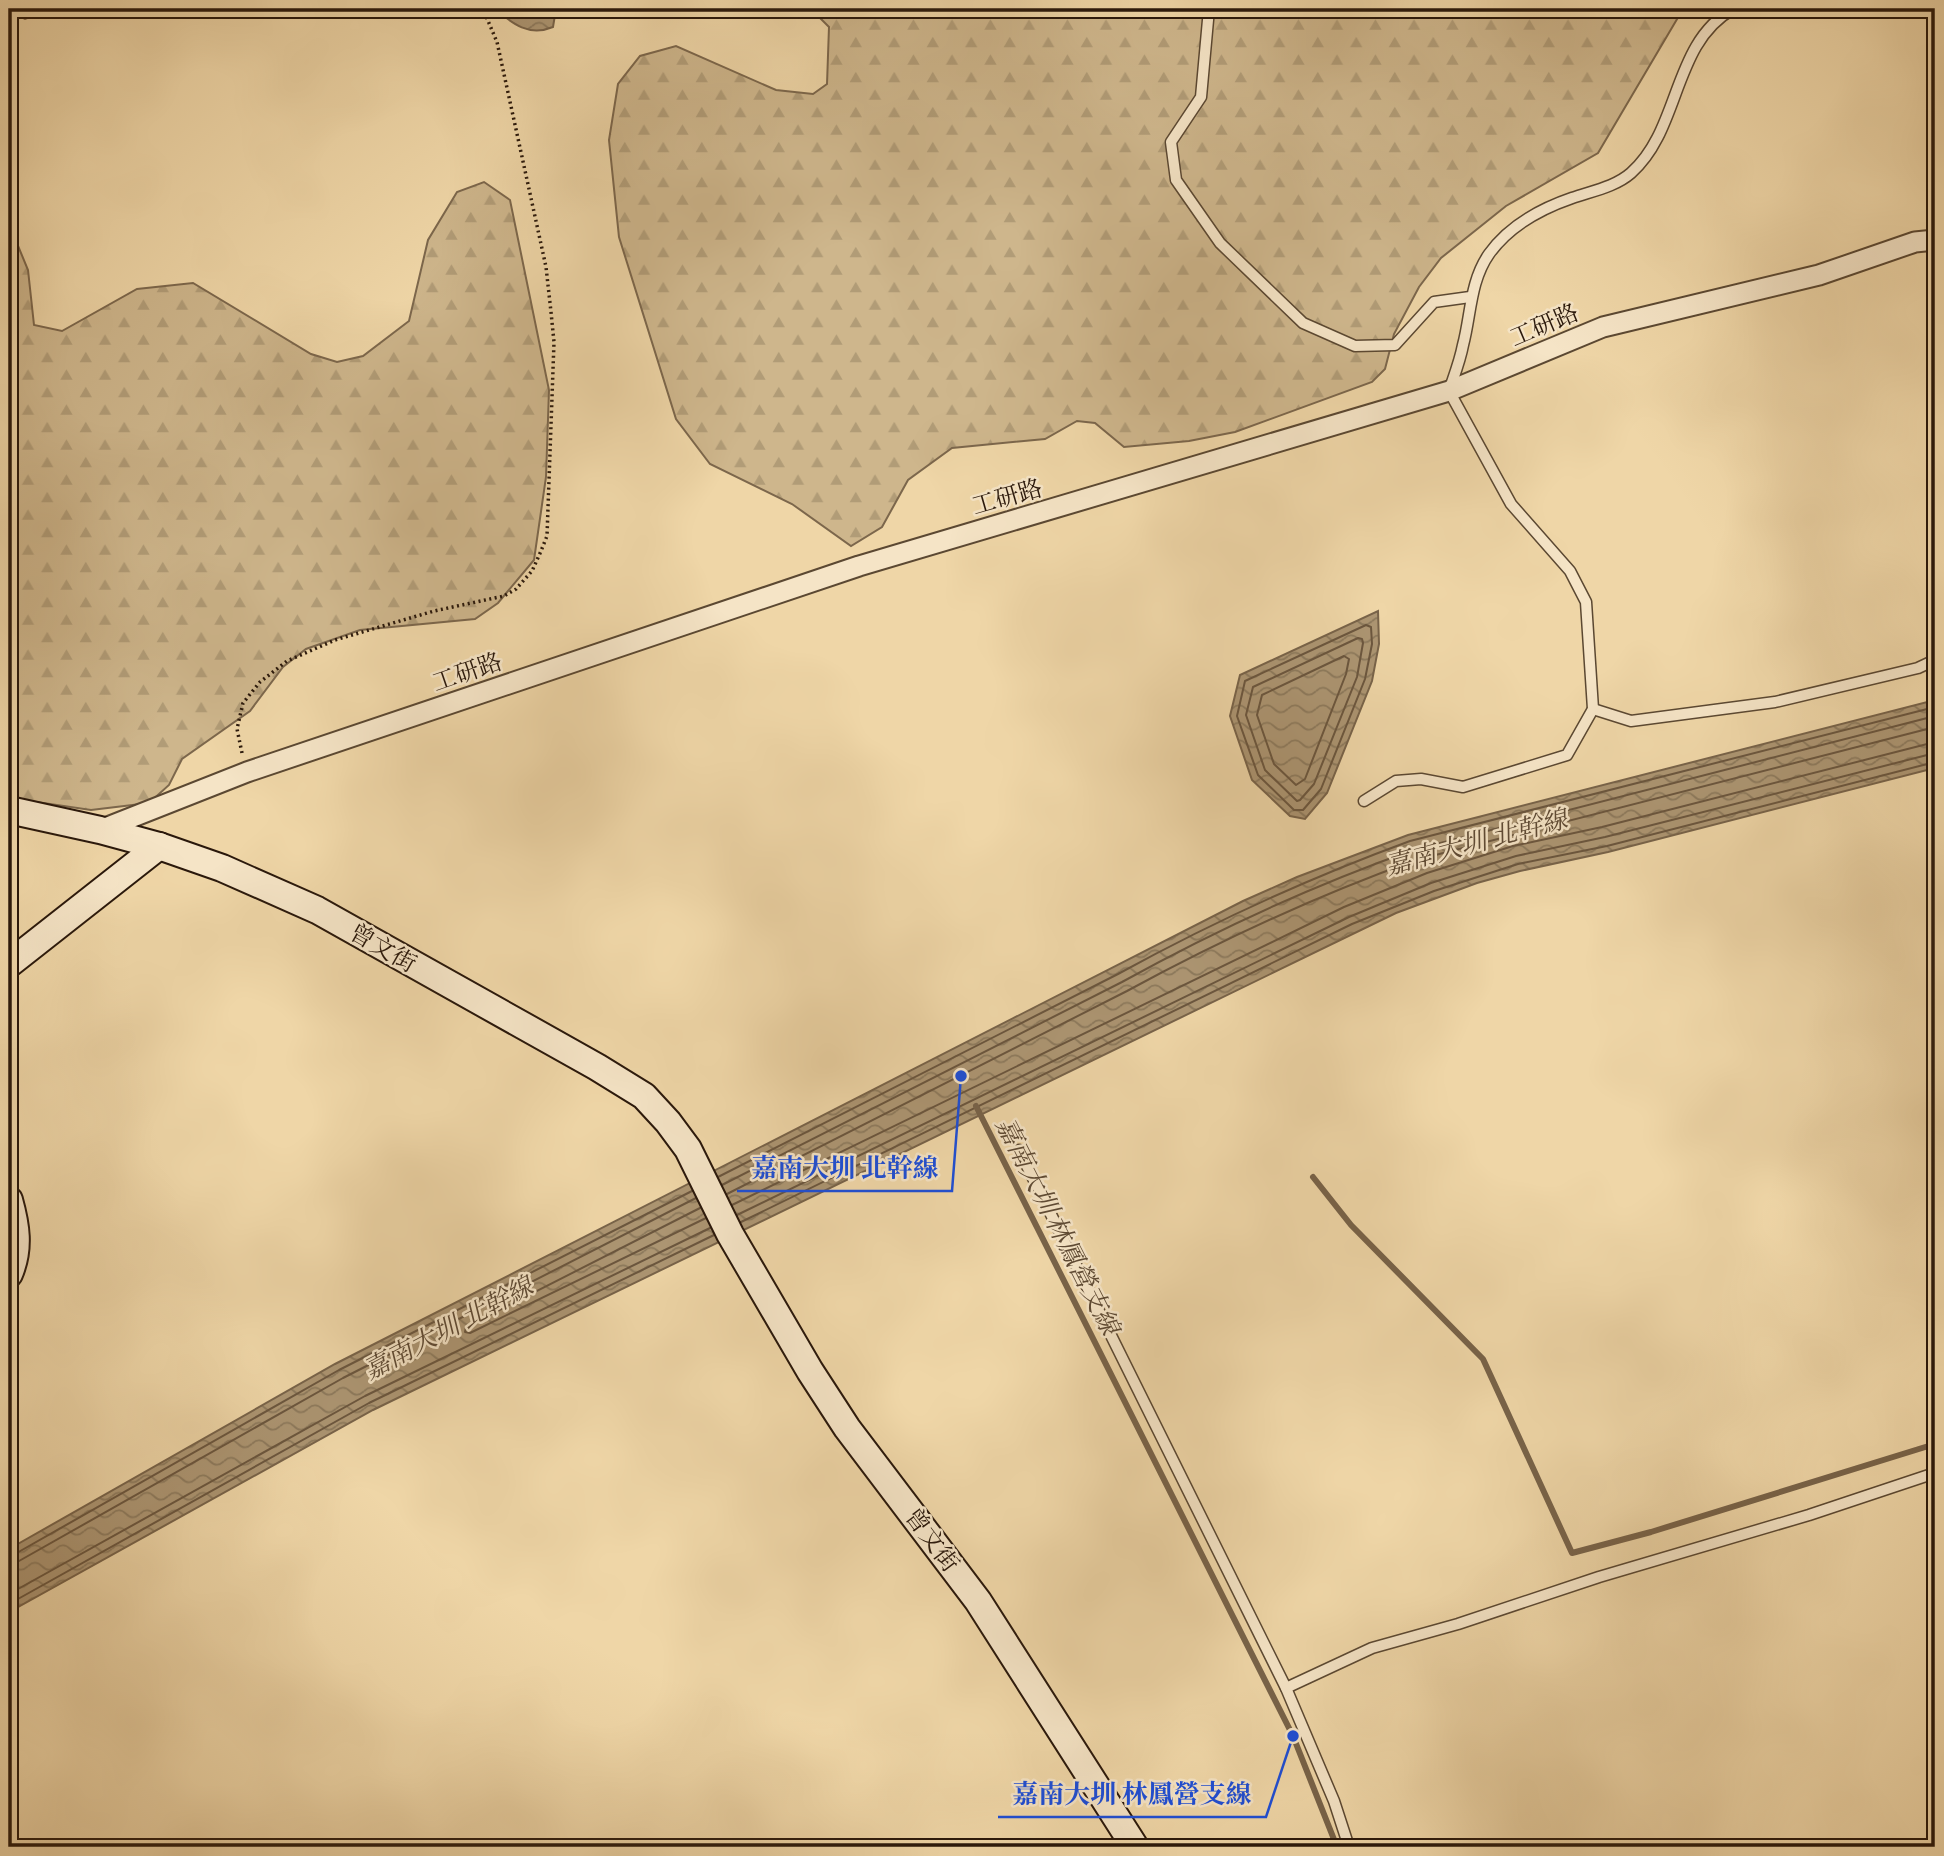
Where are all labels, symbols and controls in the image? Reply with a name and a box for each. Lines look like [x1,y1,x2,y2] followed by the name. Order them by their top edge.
[1505,297,1583,353] street label: 工研路
[968,473,1046,521] street label: 工研路
[428,646,506,698] street label: 工研路
[1381,801,1574,882] water label: 嘉南大圳 北幹線
[344,917,422,979] street label: 曾文街
[989,1112,1128,1343] water label: 嘉南大圳 林鳳營支線
[737,1144,952,1191] callout: 嘉南大圳 北幹線
[751,1152,939,1184] text: 嘉南大圳 北幹線
[358,1268,541,1386] water label: 嘉南大圳 北幹線
[898,1502,966,1578] street label: 曾文街
[998,1770,1266,1817] callout: 嘉南大圳 林鳳營支線
[1012,1778,1252,1810] text: 嘉南大圳 林鳳營支線

